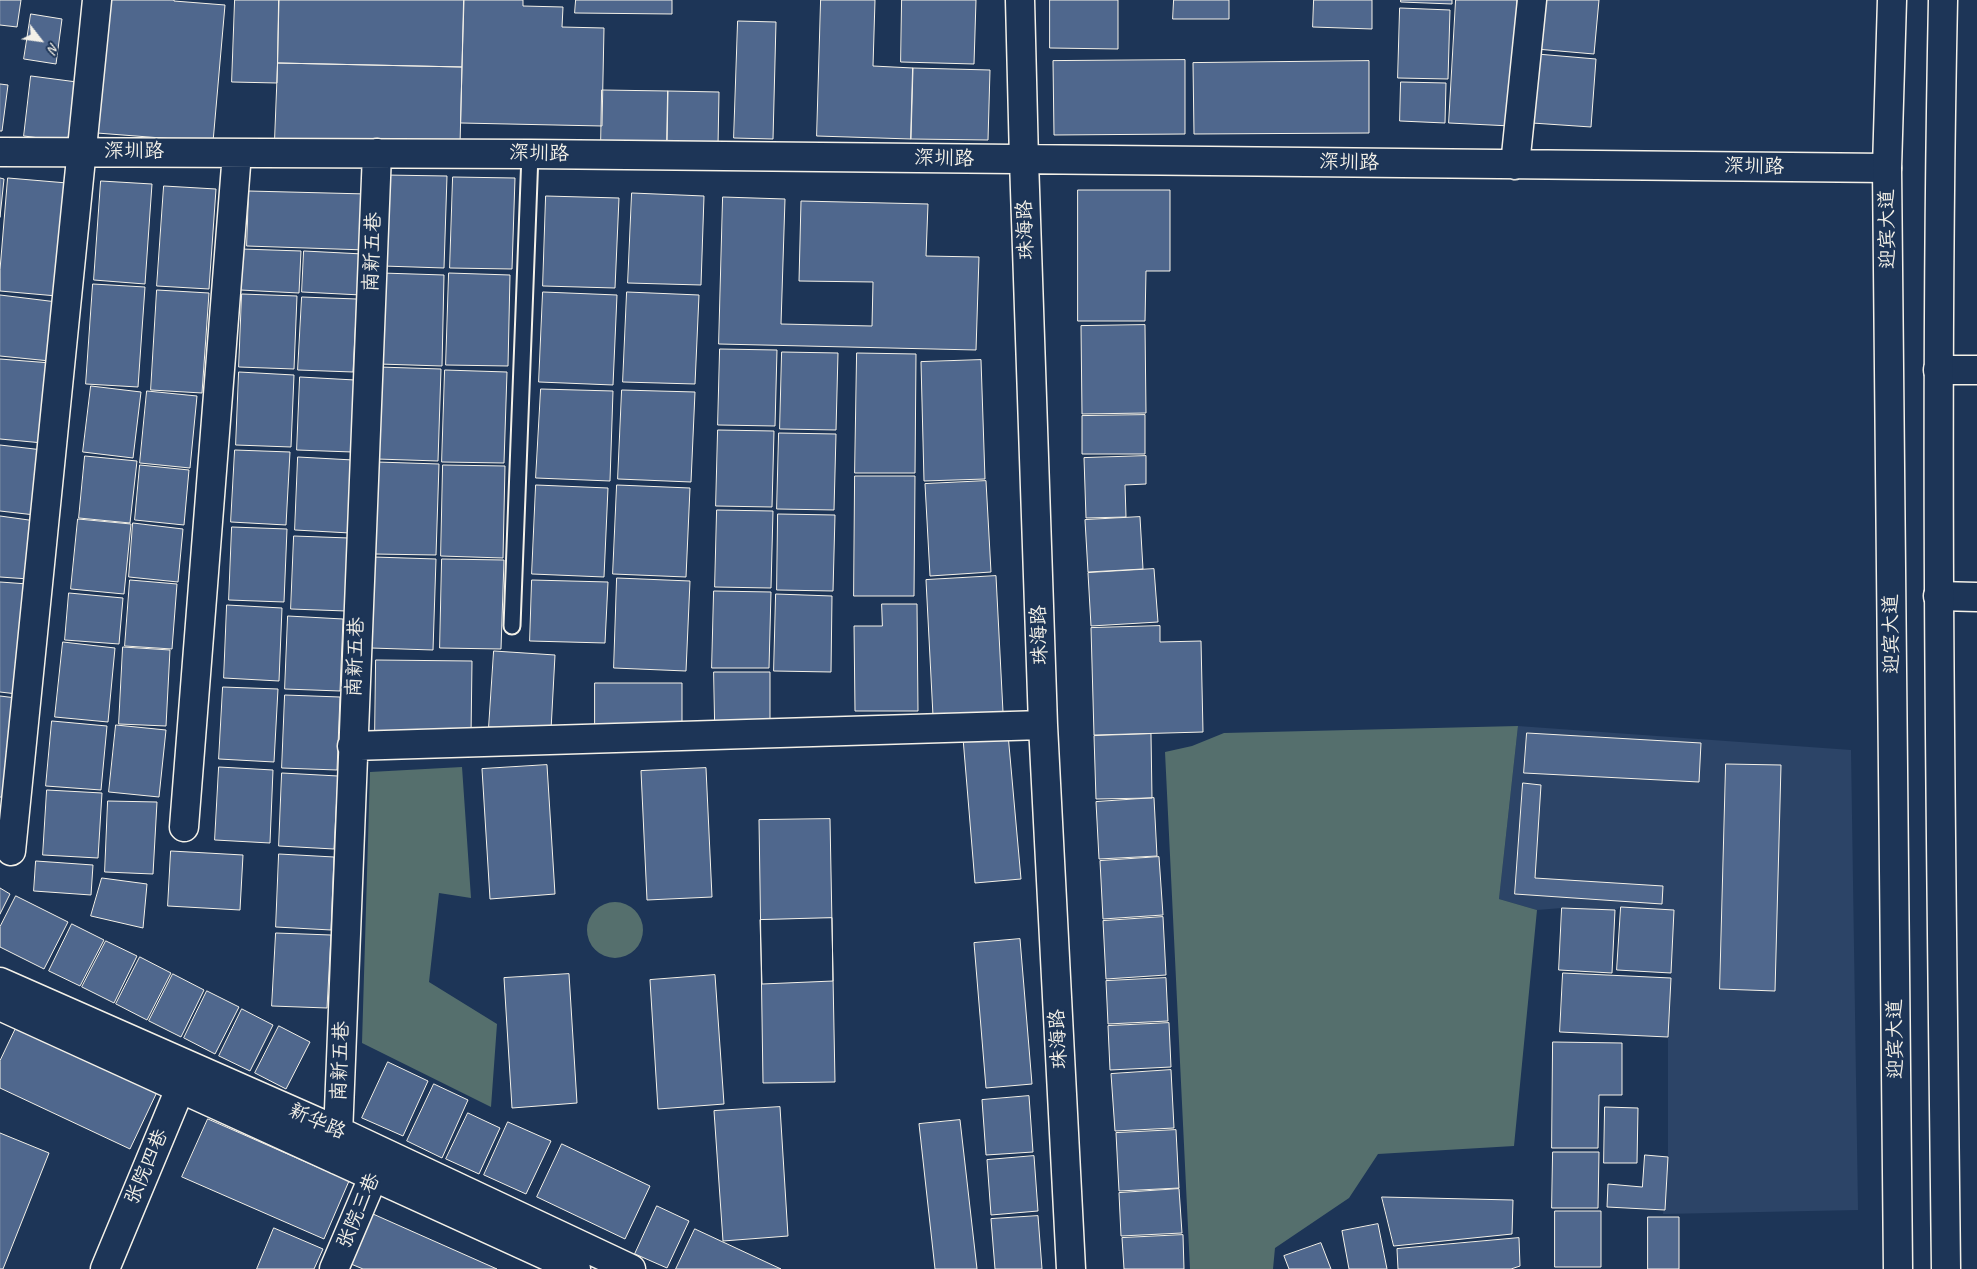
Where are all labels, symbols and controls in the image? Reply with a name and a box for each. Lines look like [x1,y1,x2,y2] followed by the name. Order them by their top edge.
[15,15,65,65] north arrow
[44,40,63,56] text: N
[104,140,164,164] street label: 深圳路
[509,141,569,167] street label: 深圳路
[914,146,974,172] street label: 深圳路
[1319,150,1379,176] street label: 深圳路
[1724,154,1784,180] street label: 深圳路
[1875,189,1901,269] street label: 迎宾大道
[1013,200,1039,260] street label: 珠海路
[360,212,386,292] street label: 南新五巷
[1879,594,1905,674] street label: 迎宾大道
[1027,605,1053,665] street label: 珠海路
[343,617,369,697] street label: 南新五巷
[1883,999,1909,1079] street label: 迎宾大道
[1045,1008,1073,1070] street label: 珠海路
[328,1021,354,1101] street label: 南新五巷
[285,1099,349,1145] street label: 新华路
[120,1125,174,1209] street label: 张院四巷
[332,1169,386,1253] street label: 张院三巷

